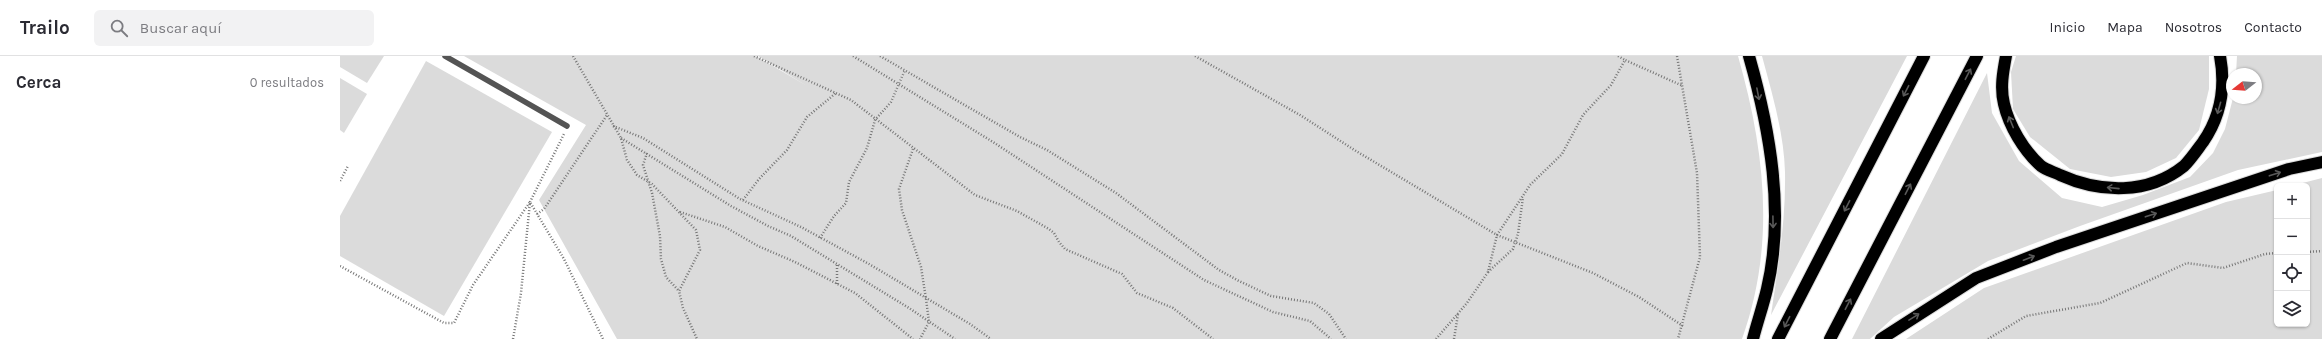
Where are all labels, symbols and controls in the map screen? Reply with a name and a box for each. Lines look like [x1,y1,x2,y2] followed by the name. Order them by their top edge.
[94,10,374,46] search box
[20,17,70,39] text: Trailo
[108,17,130,39] icon: search
[140,19,222,37] text: Buscar aquí
[2050,19,2085,36] text: Inicio
[2107,19,2143,36] text: Mapa
[2165,19,2222,36] text: Nosotros
[2244,19,2302,36] text: Contacto
[1965,68,1972,80] one-way arrow
[2226,68,2262,104] north arrow
[16,72,61,92] text: Cerca
[250,75,324,90] text: 0 resultados
[1902,84,1909,96] one-way arrow
[1755,87,1763,100] one-way arrow
[2215,101,2222,114] one-way arrow
[2006,117,2014,129] one-way arrow
[2268,170,2281,177] one-way arrow
[1905,183,1912,195] one-way arrow
[2274,183,2310,327] map controls
[2274,183,2310,219] button: +
[2107,184,2120,192] one-way arrow
[1842,200,1850,212] one-way arrow
[2145,211,2157,219] one-way arrow
[1770,215,1777,228] one-way arrow
[2274,219,2310,255] button: −
[2022,253,2034,261] one-way arrow
[2274,255,2310,291] button: locate
[2274,291,2310,327] button: layers
[1845,299,1852,311] one-way arrow
[1908,313,1920,321] one-way arrow
[1783,315,1790,327] one-way arrow

